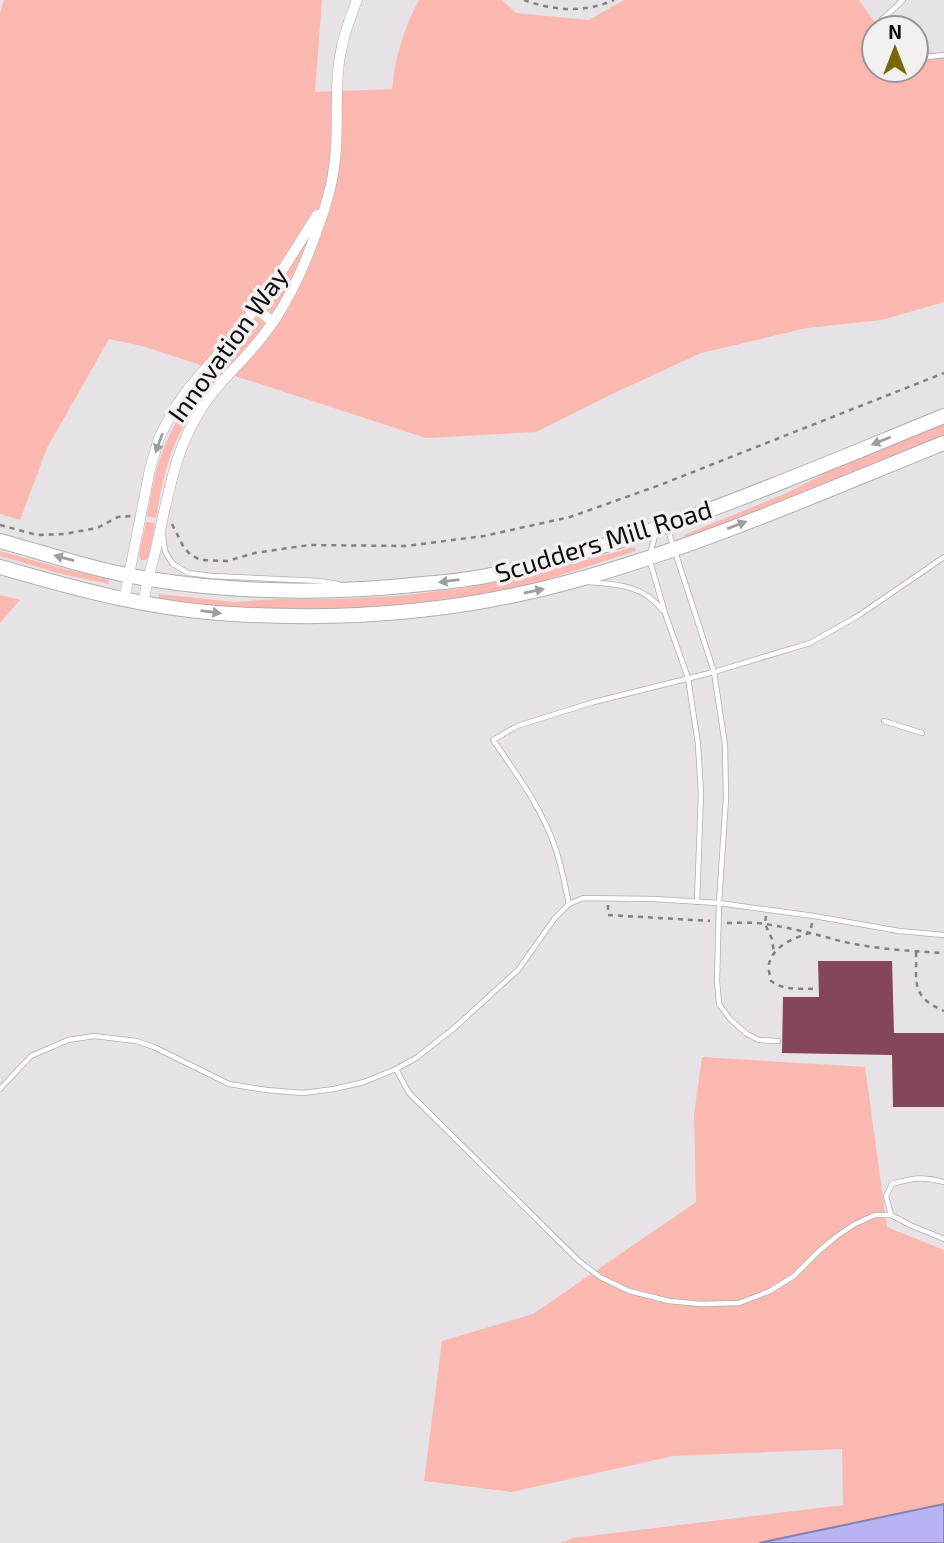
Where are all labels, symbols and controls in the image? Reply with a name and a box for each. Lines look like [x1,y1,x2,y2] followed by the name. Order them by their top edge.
[860,14,930,84] north arrow
[888,20,902,43] text: N
[160,260,294,427] street label: Innovation Way
[153,432,164,453] one-way arrow
[870,436,891,447] one-way arrow
[491,492,715,588] street label: Scudders Mill Road
[727,519,748,530] one-way arrow
[54,553,75,563] one-way arrow
[438,576,460,587] one-way arrow
[523,585,545,596] one-way arrow
[200,606,222,617] one-way arrow

